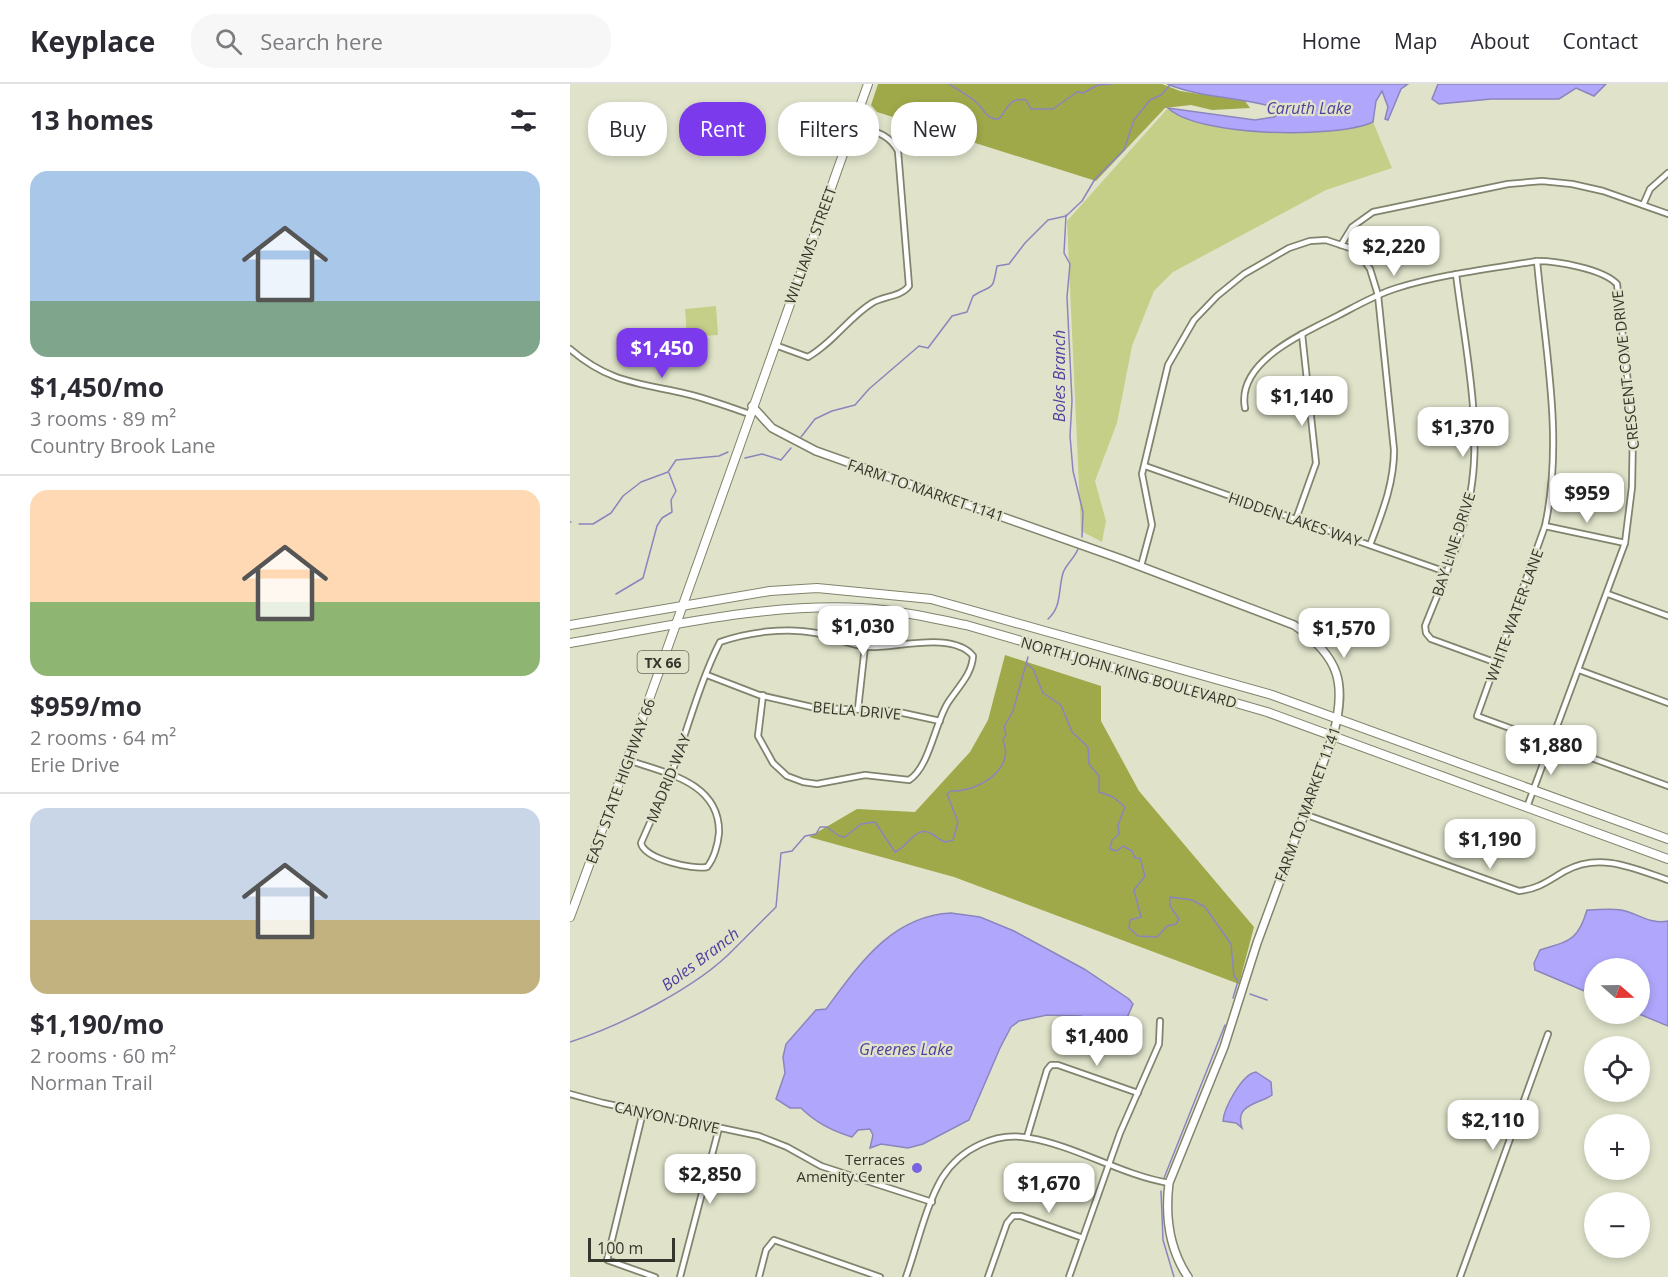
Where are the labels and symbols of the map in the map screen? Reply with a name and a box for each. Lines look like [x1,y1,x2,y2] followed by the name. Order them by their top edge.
[1266,97,1352,119] water label: Caruth Lake
[779,183,841,307] street label: WILLIAMS STREET
[1345,226,1443,277] pin: $2,220
[1607,289,1643,451] street label: CRESCENT COVE DRIVE
[613,328,711,379] pin: $1,450
[1048,330,1070,422] water label: Boles Branch
[1253,376,1351,427] pin: $1,140
[1414,407,1512,458] pin: $1,370
[845,454,1007,526] street label: FARM TO MARKET 1141
[1551,473,1623,524] pin: $959
[1226,487,1365,551] street label: HIDDEN LAKES WAY
[1427,489,1479,599] street label: BAY LINE DRIVE
[1481,546,1547,684] street label: WHITE WATER LANE
[814,606,912,657] pin: $1,030
[1295,608,1393,659] pin: $1,570
[1019,632,1239,712] street label: NORTH JOHN KING BOULEVARD
[638,651,688,673] road number: TX 66
[581,696,659,866] street label: EAST STATE HIGHWAY 66
[812,696,902,724] street label: BELLA DRIVE
[1270,724,1344,884] street label: FARM TO MARKET 1141
[1502,725,1600,776] pin: $1,880
[641,730,695,825] street label: MADRID WAY
[1441,819,1539,870] pin: $1,190
[657,922,743,996] water label: Boles Branch
[1584,958,1650,1024] north arrow
[1048,1016,1146,1067] pin: $1,400
[859,1038,953,1060] water label: Greenes Lake
[613,1096,721,1138] street label: CANYON DRIVE
[1444,1100,1542,1151] pin: $2,110
[796,1149,905,1186] place label: Terraces Amenity Center
[661,1154,759,1205] pin: $2,850
[910,1161,924,1175] marker: Terraces Amenity Center
[1000,1163,1098,1214] pin: $1,670
[588,1235,675,1262] scale bar

